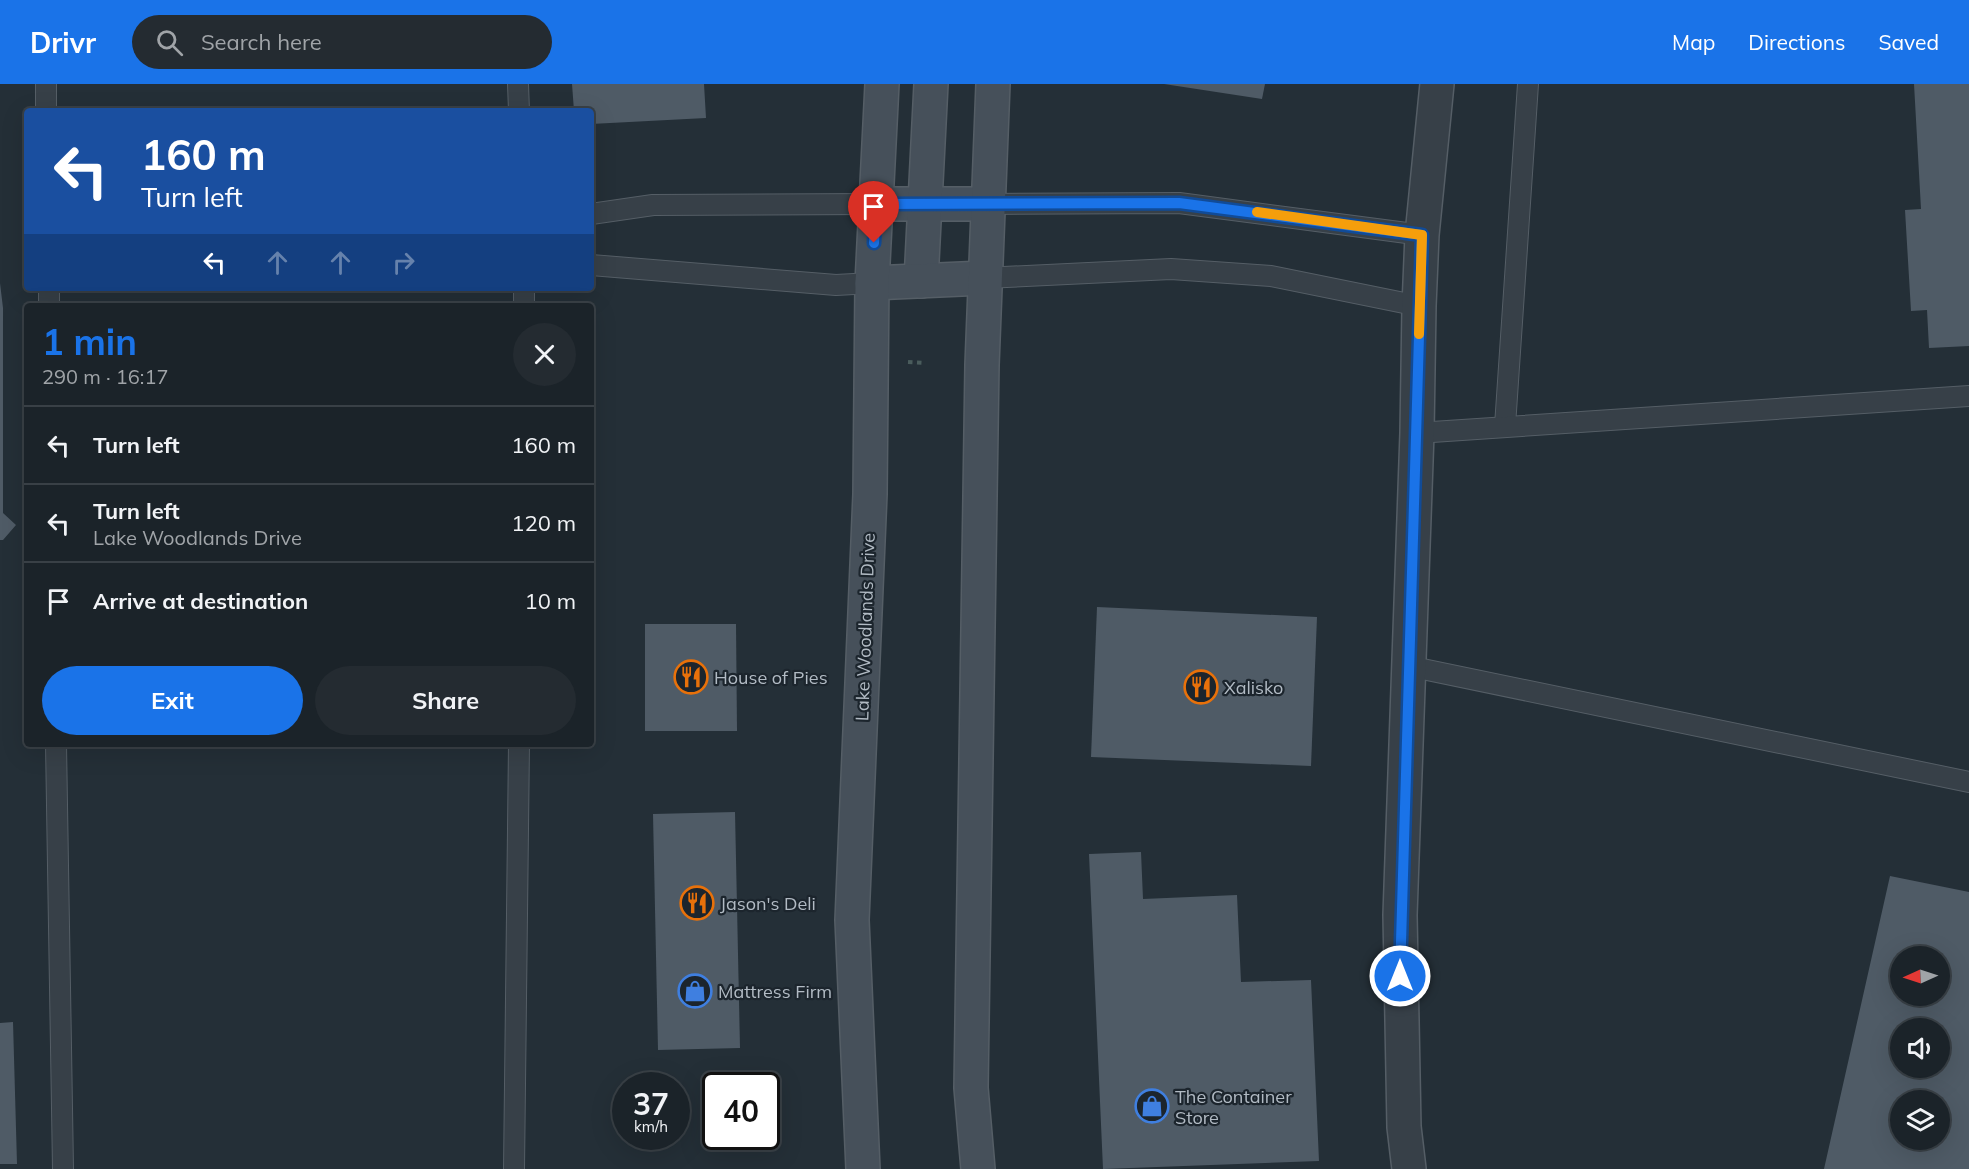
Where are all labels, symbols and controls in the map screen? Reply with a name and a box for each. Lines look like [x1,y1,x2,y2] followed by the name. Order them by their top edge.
[132,15,552,69] search box
[30,25,96,60] text: Drivr
[153,26,186,59] icon: search
[201,28,322,56] text: Search here
[1672,29,1715,55] text: Map
[1748,29,1845,55] text: Directions
[1878,29,1939,55] text: Saved
[141,128,266,181] text: 160 m
[42,132,120,210] icon: left
[141,180,243,214] text: Turn left
[848,181,899,243] pin
[857,190,890,223] icon: arrive
[198,246,231,279] icon: left
[261,246,294,279] icon: ahead
[324,246,357,279] icon: ahead
[387,246,420,279] icon: right
[42,319,137,364] text: 1 min
[513,323,576,386] button: close
[42,364,168,389] text: 290 m · 16:17
[42,429,75,462] icon: left
[93,431,180,459] text: Turn left
[511,431,576,459] text: 160 m
[93,497,180,525] text: Turn left
[42,507,75,540] icon: left
[511,509,576,537] text: 120 m
[93,525,302,550] text: Lake Woodlands Drive
[850,533,880,721] street label: Lake Woodlands Drive
[42,585,75,618] icon: arrive
[93,587,308,615] text: Arrive at destination
[525,587,576,615] text: 10 m
[673,659,709,695] restaurant icon: House of Pies
[42,666,303,735] button: Exit
[315,666,576,735] button: Share
[714,666,828,689] place label: House of Pies
[1183,669,1219,705] restaurant icon: Xalisko
[1224,676,1283,699] place label: Xalisko
[679,885,715,921] restaurant icon: Jason's Deli
[720,892,816,915] place label: Jason's Deli
[1368,944,1432,1008] position arrow
[1890,946,1950,1006] north arrow
[1890,946,1950,1150] map controls
[677,973,713,1009] shop icon: Mattress Firm
[718,980,832,1003] place label: Mattress Firm
[1890,1018,1950,1078] button: sound
[702,1072,780,1150] speed limit sign: 40
[633,1085,669,1123] text: 37
[1175,1085,1292,1129] place label: The Container Store
[1134,1088,1170,1124] shop icon: The Container Store
[1890,1090,1950,1150] button: layers
[634,1117,668,1136] text: km/h

